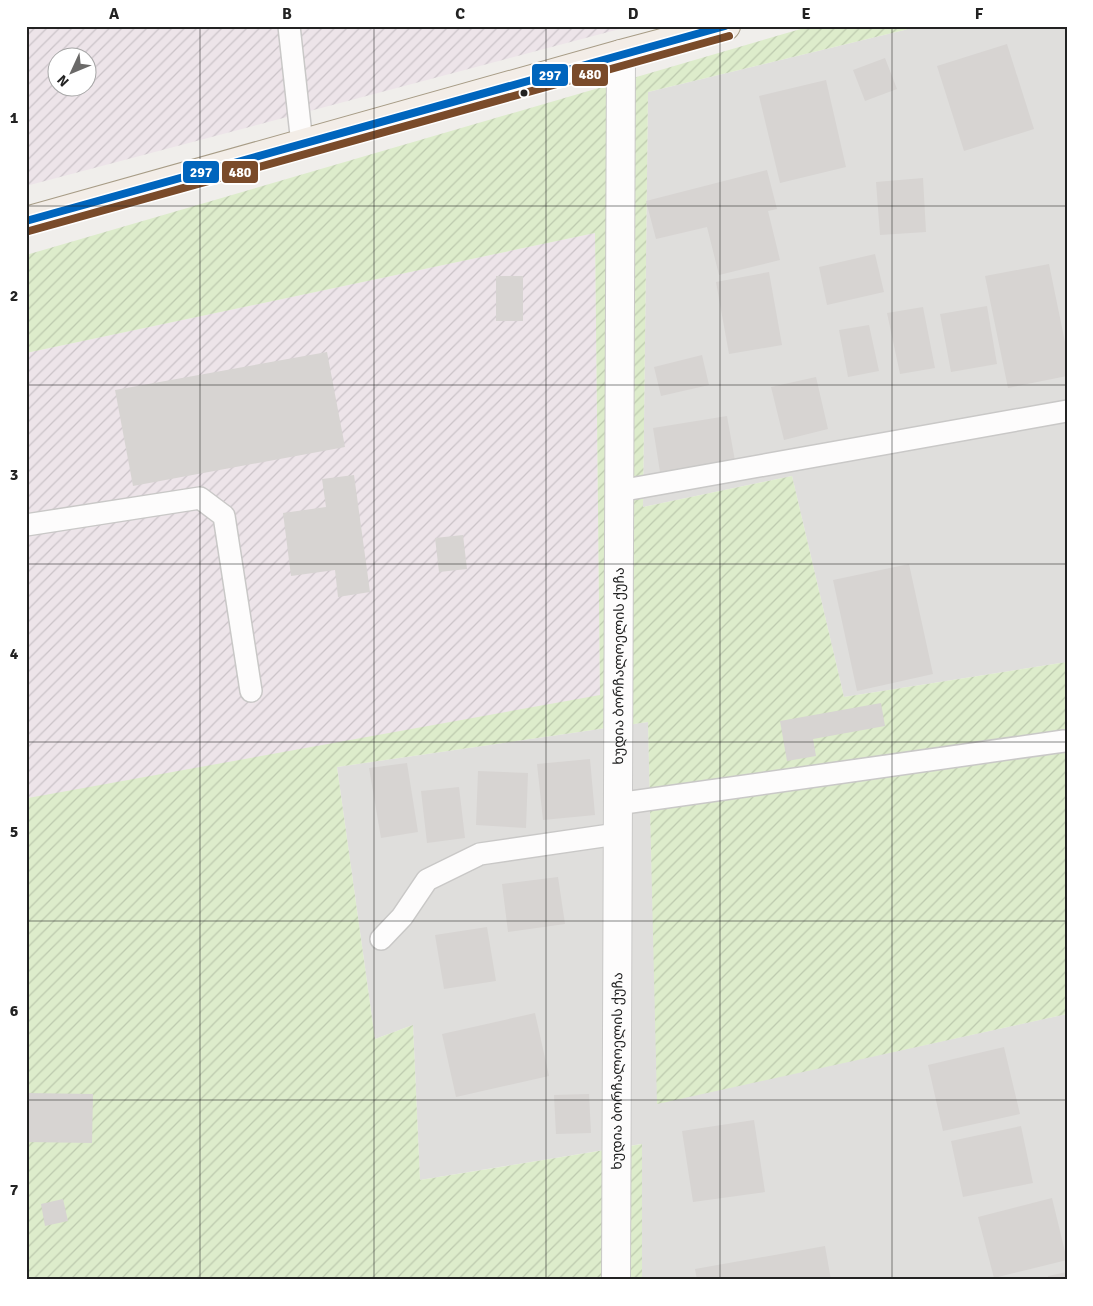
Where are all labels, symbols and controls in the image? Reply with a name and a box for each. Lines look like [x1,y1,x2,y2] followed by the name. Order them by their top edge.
[109,4,120,24] text: A
[282,4,292,24] text: B
[455,4,465,24] text: C
[628,4,639,24] text: D
[801,4,811,24] text: E
[975,4,984,24] text: F
[48,48,98,98] north arrow
[531,63,569,87] line badge: 297
[571,63,609,87] line badge: 480
[579,66,602,83] text: 480
[539,67,562,84] text: 297
[54,71,73,90] text: N
[519,88,529,98] unlabelled marker
[10,108,19,128] text: 1
[182,160,220,184] line badge: 297
[221,160,259,184] line badge: 480
[190,164,213,181] text: 297
[229,164,252,181] text: 480
[10,286,18,306] text: 2
[10,465,18,485] text: 3
[610,567,628,765] street label: ხუდია ბორჩალოელის ქუჩა
[10,644,19,664] text: 4
[10,822,18,842] text: 5
[608,972,626,1170] street label: ხუდია ბორჩალოელის ქუჩა
[10,1001,19,1021] text: 6
[10,1180,19,1200] text: 7

